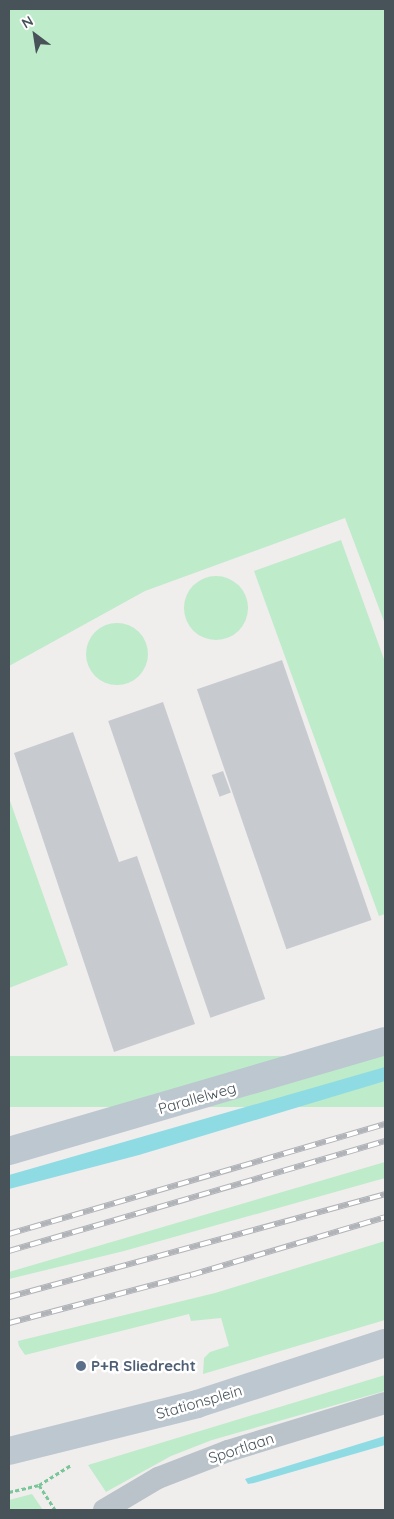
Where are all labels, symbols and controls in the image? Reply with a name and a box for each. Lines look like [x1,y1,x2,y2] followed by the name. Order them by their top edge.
[10,10,60,60] north arrow
[18,12,36,33] text: N
[156,1078,238,1118] street label: Parallelweg
[91,1357,196,1375] place label: P+R Sliedrecht
[75,1360,87,1372] marker: P+R Sliedrecht
[154,1381,244,1423] street label: Stationsplein
[206,1429,276,1467] street label: Sportlaan

